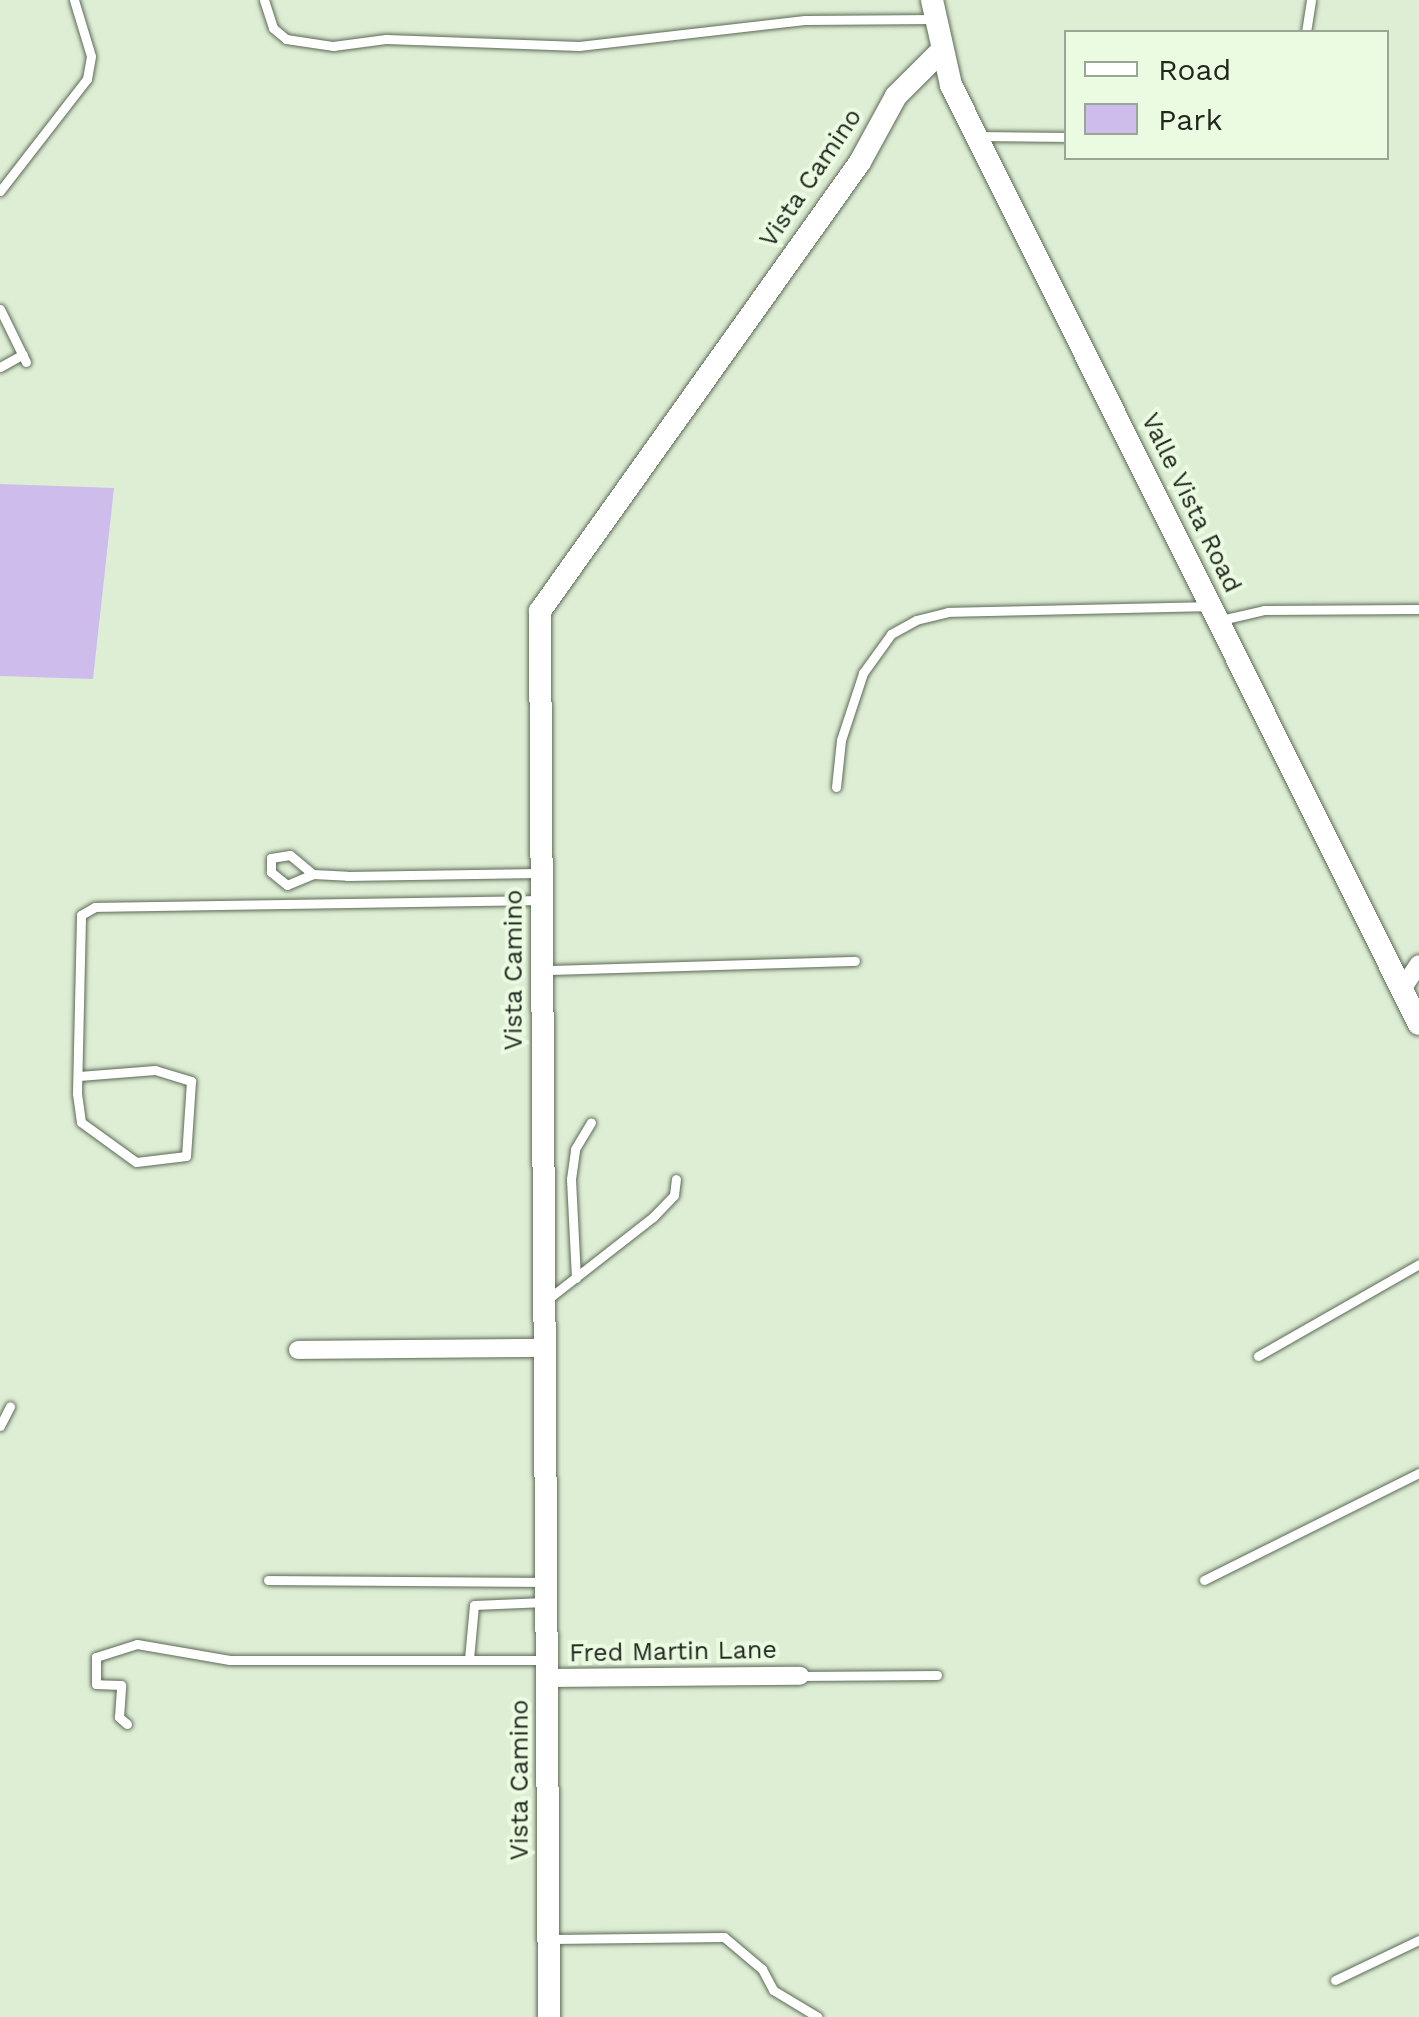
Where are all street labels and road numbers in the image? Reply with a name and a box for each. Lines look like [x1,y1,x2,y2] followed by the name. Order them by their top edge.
[753,103,869,253] street label: Vista Camino
[1134,408,1248,598] street label: Valle Vista Road
[499,889,529,1051] street label: Vista Camino
[569,1635,777,1669] street label: Fred Martin Lane
[505,1699,535,1861] street label: Vista Camino

